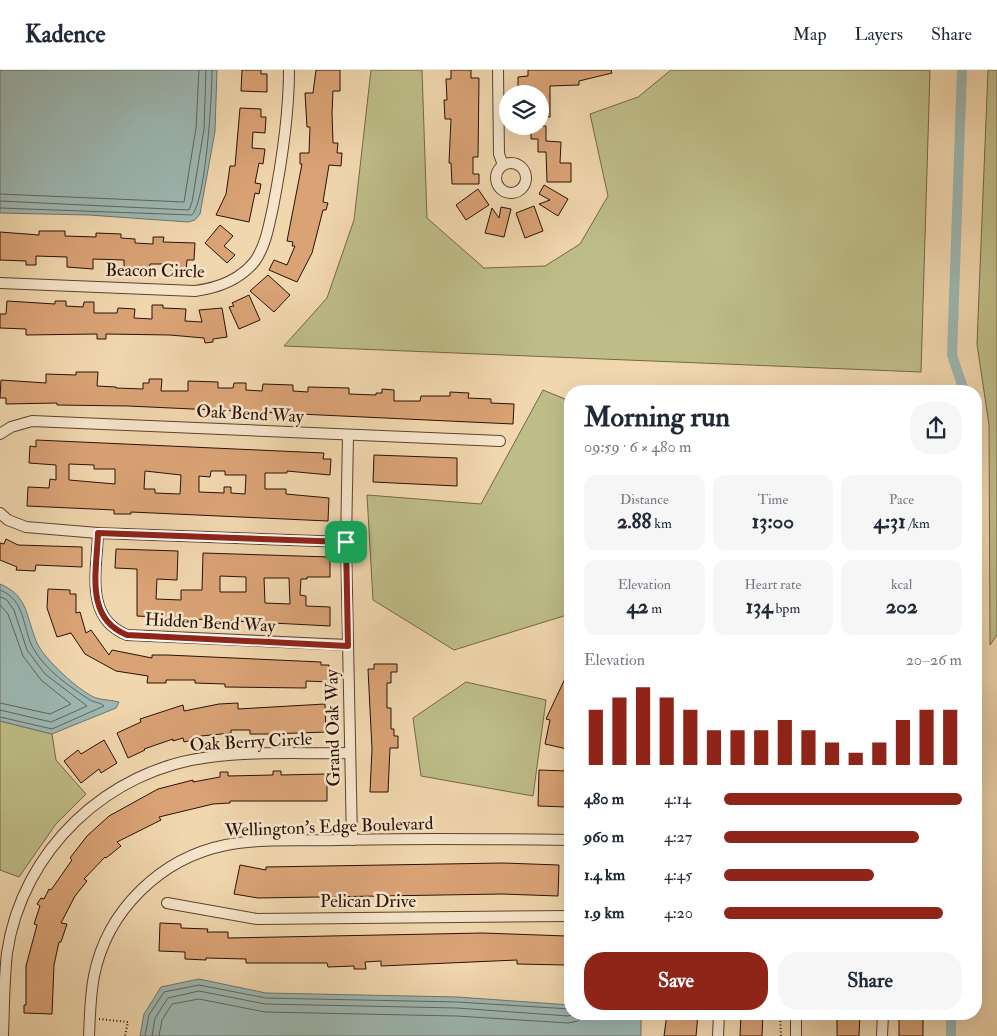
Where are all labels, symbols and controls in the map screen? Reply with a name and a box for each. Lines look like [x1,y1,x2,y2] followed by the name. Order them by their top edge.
[25,19,106,50] text: Kadence
[793,23,827,46] text: Map
[855,23,903,46] text: Layers
[931,23,972,46] text: Share
[499,85,549,135] map controls
[499,85,549,135] button: layers
[105,259,205,283] street label: Beacon Circle
[196,400,305,428] street label: Oak Bend Way
[584,400,730,435] text: Morning run
[910,402,962,454] button: share
[584,437,691,457] text: 09:59 · 6 × 480 m
[620,491,669,508] text: Distance
[758,491,788,508] text: Time
[889,491,914,508] text: Pace
[617,508,651,535] text: 2.88
[752,508,794,535] text: 13:00
[874,508,906,535] text: 4:31
[651,515,672,532] text: km
[906,515,930,532] text: /km
[325,521,367,563] pin
[332,528,360,556] icon: arrive
[618,576,671,593] text: Elevation
[744,576,801,593] text: Heart rate
[891,576,912,593] text: kcal
[626,593,648,620] text: 42
[746,593,773,620] text: 134
[886,593,918,620] text: 202
[648,600,662,617] text: m
[773,600,800,617] text: bpm
[144,608,277,638] street label: Hidden Bend Way
[584,650,645,670] text: Elevation
[906,650,962,670] text: 20–26 m
[320,668,346,787] street label: Grand Oak Way
[189,727,313,757] street label: Oak Berry Circle
[584,789,624,809] text: 480 m
[664,789,691,809] text: 4:14
[223,812,434,842] street label: Wellington's Edge Boulevard
[584,827,624,847] text: 960 m
[664,827,692,847] text: 4:27
[584,865,625,885] text: 1.4 km
[664,865,692,885] text: 4:45
[320,890,416,913] street label: Pelican Drive
[584,903,624,923] text: 1.9 km
[664,903,693,923] text: 4:20
[584,952,768,1010] button: Save
[778,952,962,1010] button: Share

